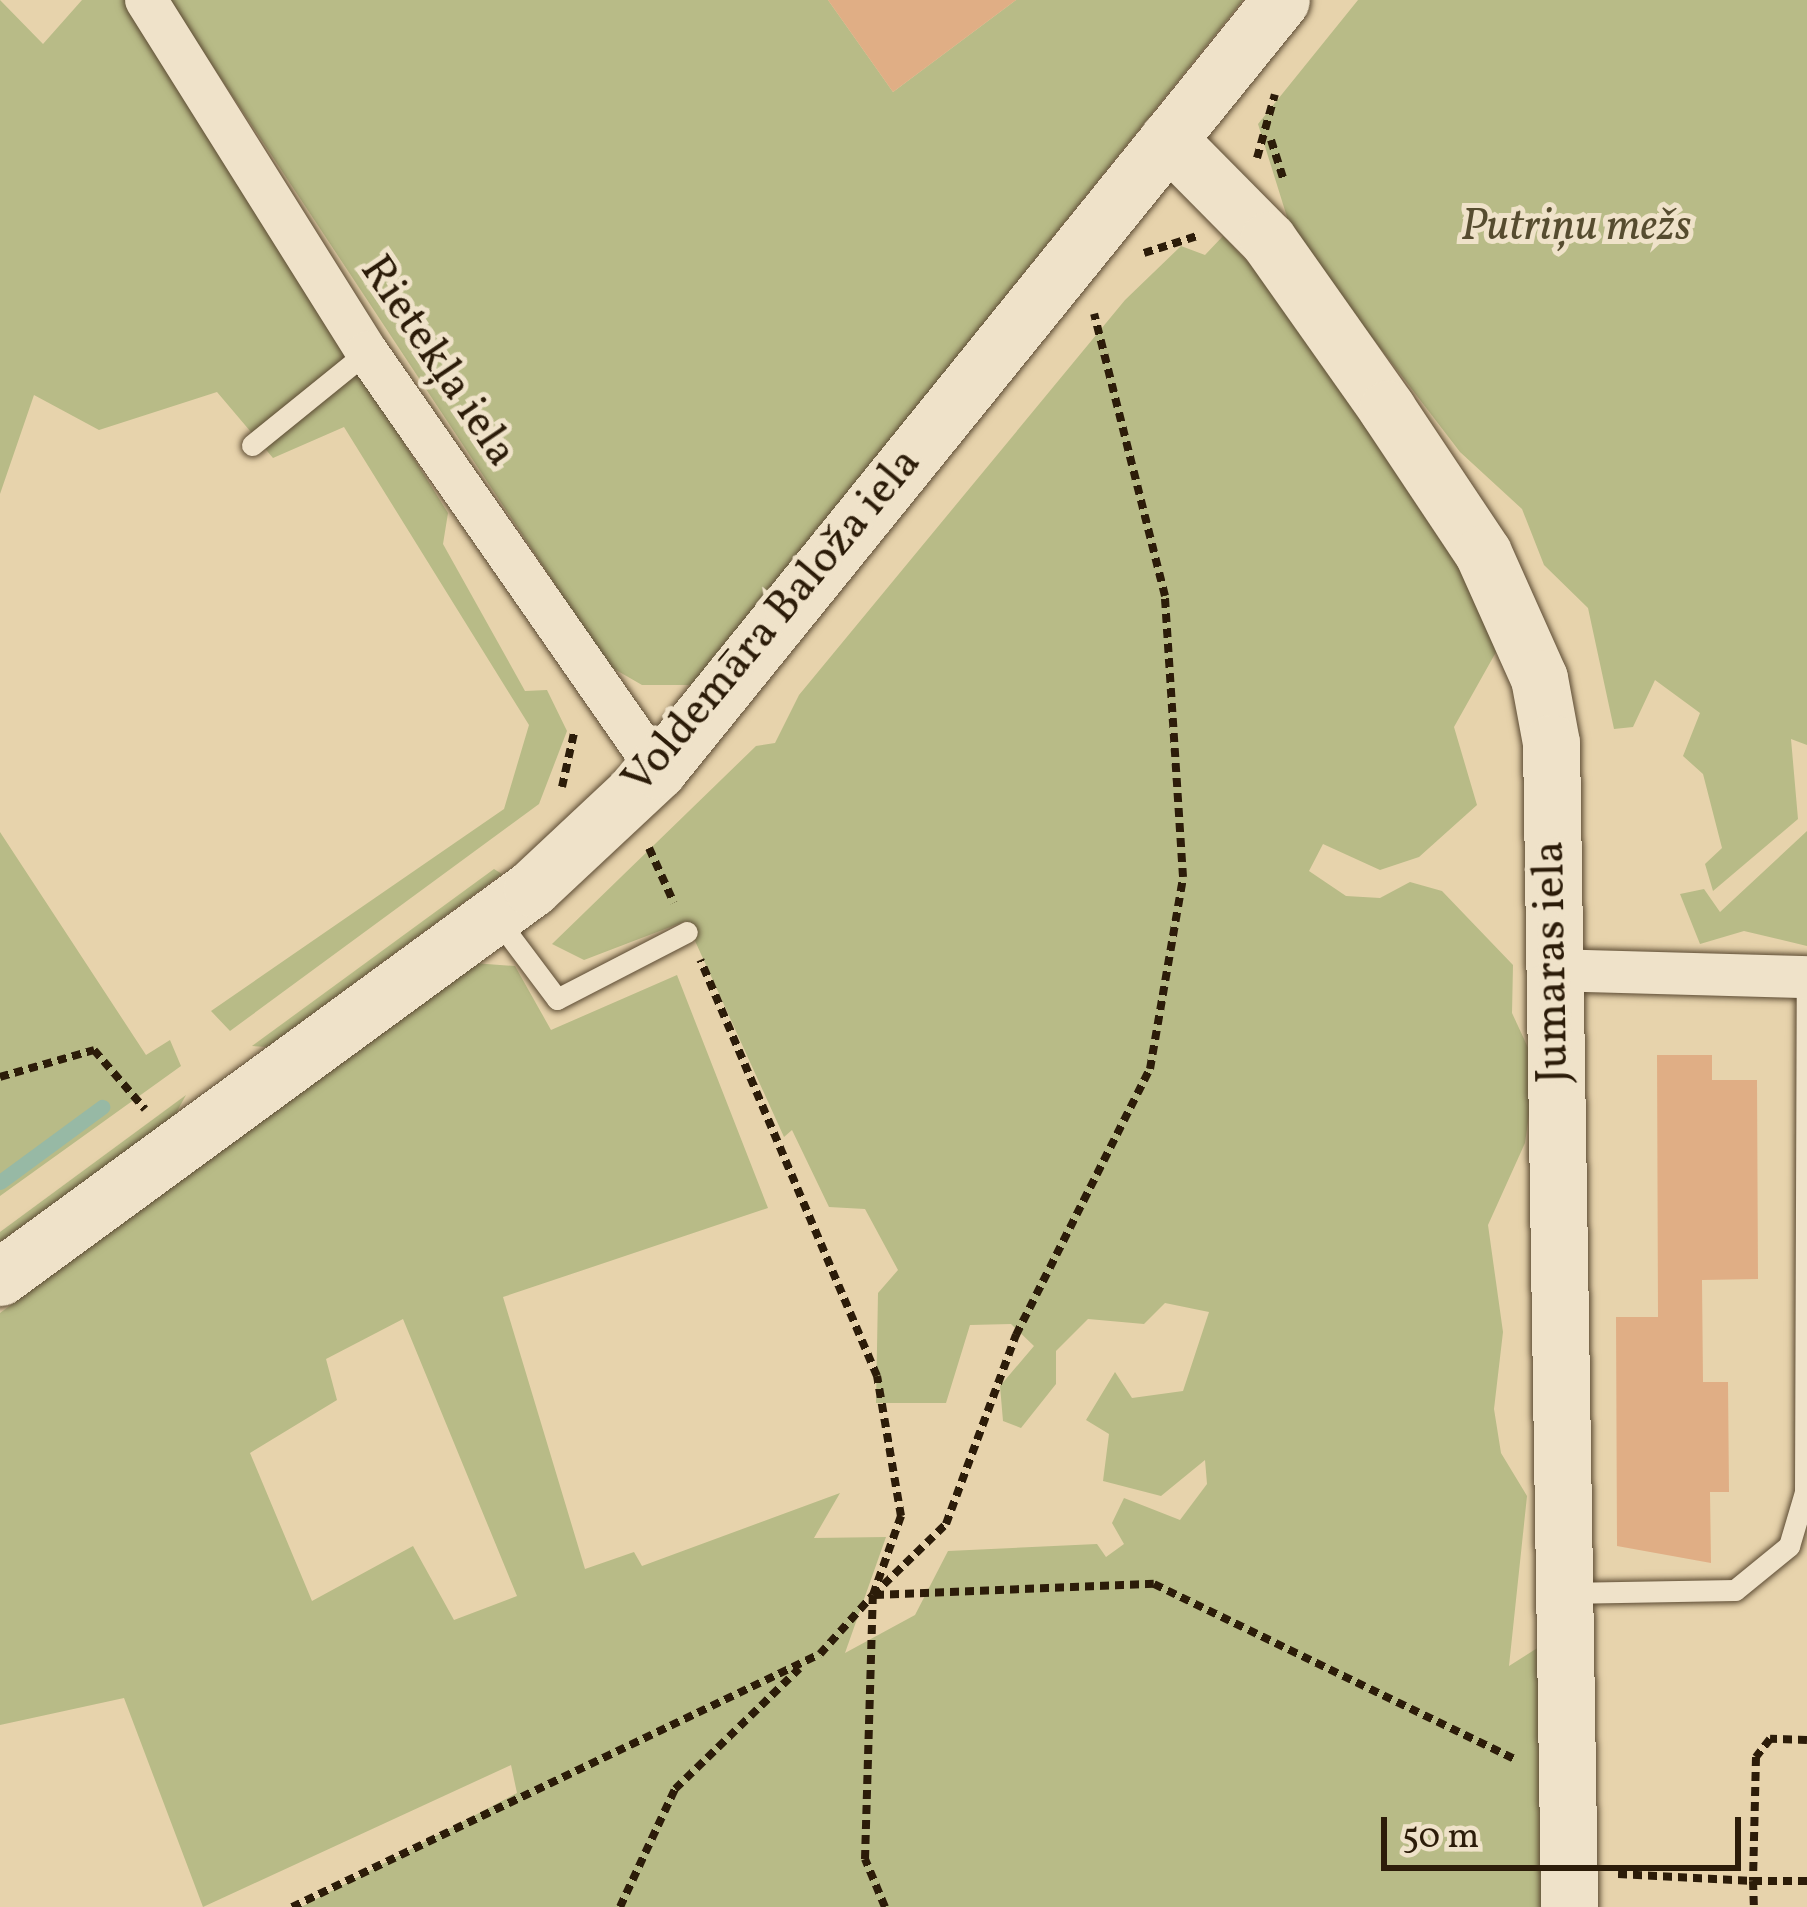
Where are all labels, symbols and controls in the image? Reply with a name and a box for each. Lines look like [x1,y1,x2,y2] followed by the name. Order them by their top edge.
[1461,201,1691,255] park label: Putriņu mežs
[347,246,527,478] street label: Rietekļa iela
[612,438,934,806] street label: Voldemāra Baloža iela
[1524,840,1582,1084] street label: Jumaras iela
[1387,1793,1747,1867] scale bar
[1402,1813,1479,1863] text: 50 m

